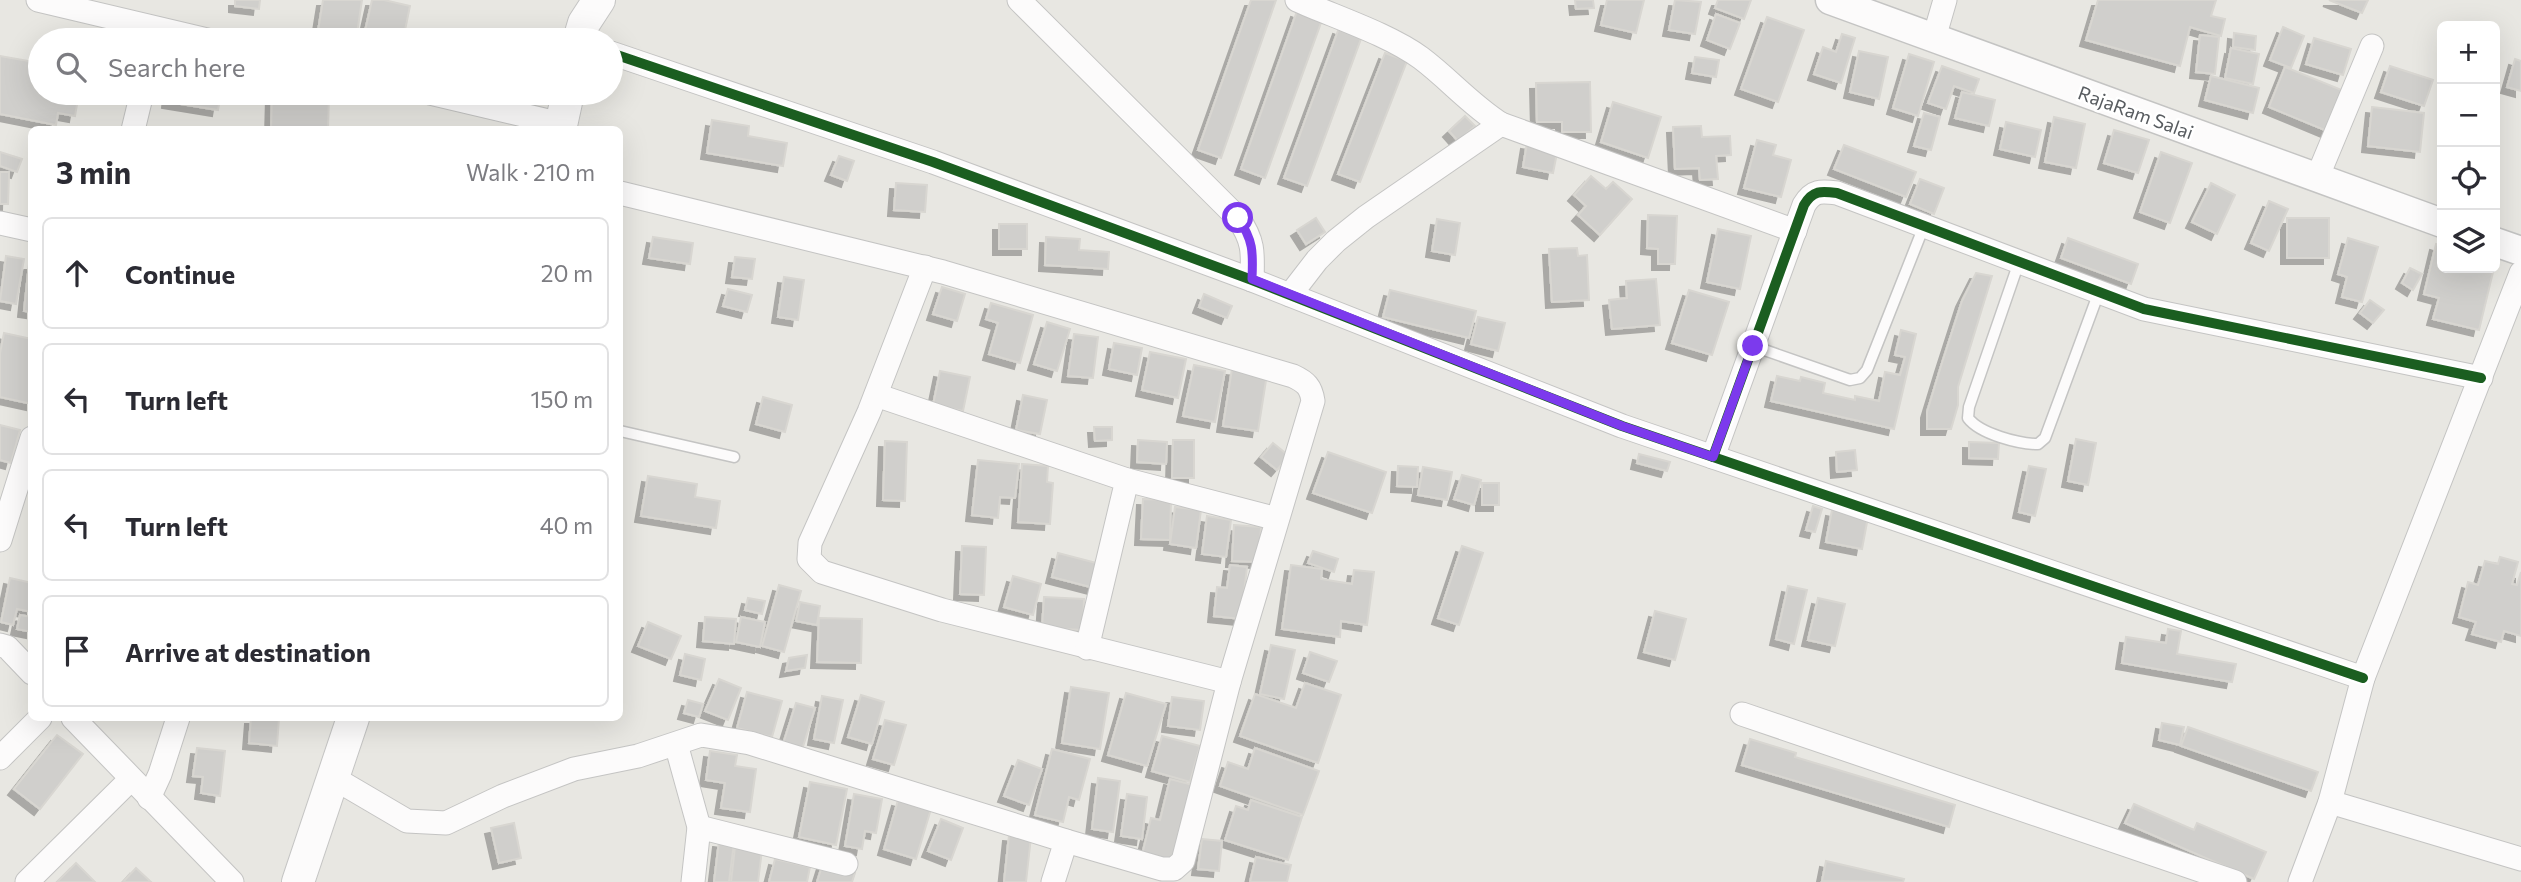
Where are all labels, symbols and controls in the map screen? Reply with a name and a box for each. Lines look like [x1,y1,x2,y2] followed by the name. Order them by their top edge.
[2437,21,2500,273] map controls
[2437,21,2500,84] button: +
[28,28,623,105] search box
[52,48,90,86] icon: search
[108,51,246,82] text: Search here
[2075,81,2197,143] street label: RajaRam Salai
[2437,84,2500,147] button: −
[2437,147,2500,210] button: locate
[56,153,131,190] text: 3 min
[466,158,595,186] text: Walk · 210 m
[1222,202,1253,233] route start
[2437,210,2500,273] button: layers
[58,254,96,292] icon: ahead
[125,258,235,289] text: Continue
[541,259,593,287] text: 20 m
[1737,330,1768,361] route end
[58,380,96,418] icon: left
[125,384,228,415] text: Turn left
[530,385,593,413] text: 150 m
[58,506,96,544] icon: left
[125,510,228,541] text: Turn left
[540,511,593,539] text: 40 m
[58,632,96,670] icon: arrive
[125,636,371,667] text: Arrive at destination

